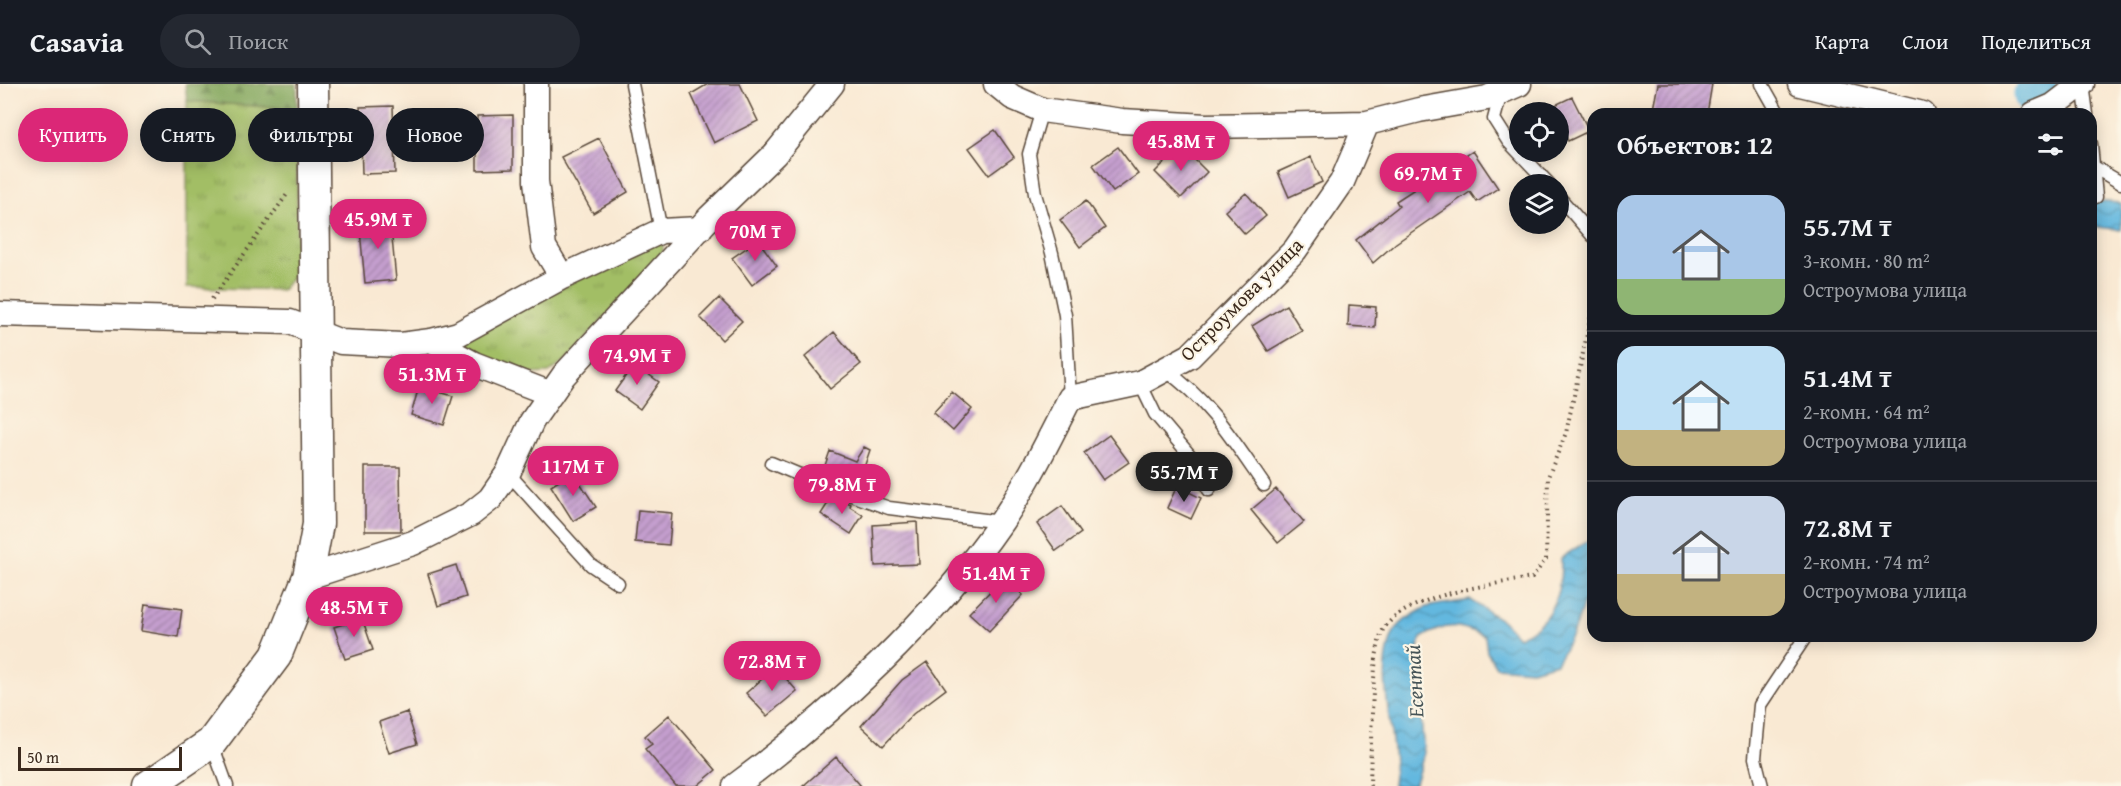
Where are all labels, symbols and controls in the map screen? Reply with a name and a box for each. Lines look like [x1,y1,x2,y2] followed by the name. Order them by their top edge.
[160,14,580,68] search box
[30,21,124,62] text: Casavia
[181,25,214,58] icon: search
[229,25,288,57] text: Поиск
[1815,26,1869,57] text: Карта
[1902,26,1948,57] text: Слои
[1981,26,2091,57] text: Поделиться
[1509,102,1569,234] map controls
[1509,102,1569,162] button: locate
[18,108,128,162] chip: Купить
[140,108,236,162] chip: Снять
[248,108,374,162] chip: Фильтры
[386,108,484,162] chip: Новое
[1126,121,1236,172] pin: 45.8M ₸
[1617,125,1773,164] text: Объектов: 12
[1147,126,1215,155] text: 45.8M ₸
[2034,128,2067,161] icon: filters
[1373,153,1483,204] pin: 69.7M ₸
[1394,158,1462,187] text: 69.7M ₸
[1509,174,1569,234] button: layers
[323,199,433,250] pin: 45.9M ₸
[344,204,412,233] text: 45.9M ₸
[1803,207,1892,246] text: 55.7M ₸
[713,211,797,262] pin: 70M ₸
[729,216,781,245] text: 70M ₸
[1665,219,1737,291] icon: home
[1173,230,1310,367] street label: Остроумова улица
[1803,246,1930,275] text: 3-комн. · 80 m²
[1803,275,1967,304] text: Остроумова улица
[582,335,692,386] pin: 74.9M ₸
[603,340,671,369] text: 74.9M ₸
[377,354,487,405] pin: 51.3M ₸
[1803,358,1892,397] text: 51.4M ₸
[398,359,466,388] text: 51.3M ₸
[1665,370,1737,442] icon: home
[1803,397,1930,426] text: 2-комн. · 64 m²
[1803,426,1967,455] text: Остроумова улица
[524,446,622,497] pin: 117M ₸
[541,451,605,480] text: 117M ₸
[1129,452,1239,503] pin: 55.7M ₸
[1150,457,1218,486] text: 55.7M ₸
[787,464,897,515] pin: 79.8M ₸
[808,469,876,498] text: 79.8M ₸
[1803,508,1892,547] text: 72.8M ₸
[1665,520,1737,592] icon: home
[1803,547,1930,576] text: 2-комн. · 74 m²
[941,553,1051,604] pin: 51.4M ₸
[962,558,1030,587] text: 51.4M ₸
[1803,576,1967,605] text: Остроумова улица
[299,587,409,638] pin: 48.5M ₸
[320,592,388,621] text: 48.5M ₸
[717,641,827,692] pin: 72.8M ₸
[1397,643,1431,719] water label: Есентай
[738,646,806,675] text: 72.8M ₸
[18,744,182,772] scale bar
[27,745,59,769] text: 50 m

